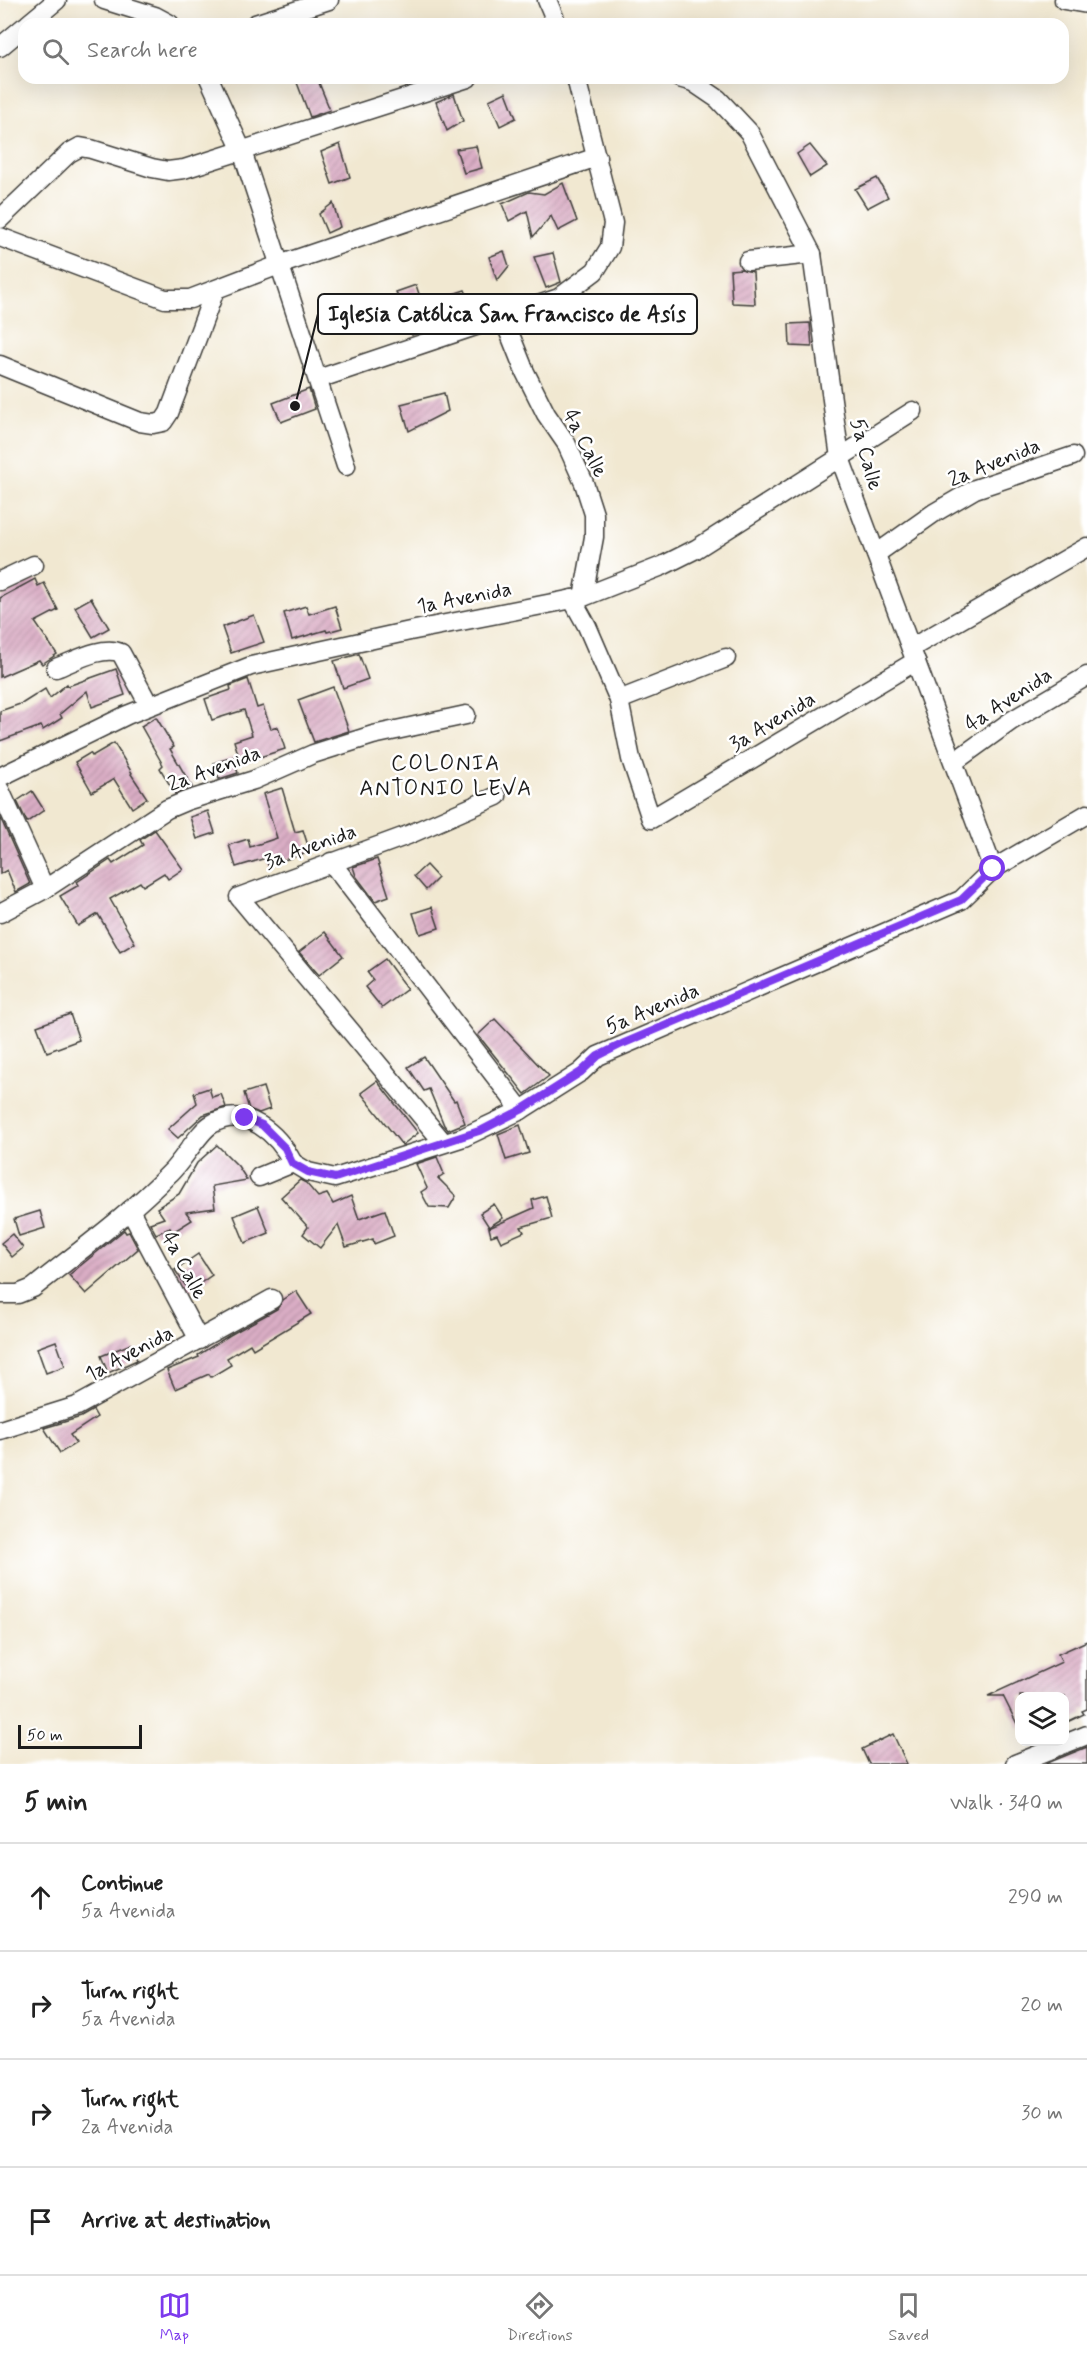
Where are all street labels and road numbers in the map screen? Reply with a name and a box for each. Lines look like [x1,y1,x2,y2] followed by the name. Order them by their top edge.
[556,405,614,482] street label: 4a Calle
[843,415,889,493] street label: 5a Calle
[944,432,1045,494] street label: 2a Avenida
[414,575,514,621] street label: 1a Avenida
[959,661,1058,739] street label: 4a Avenida
[724,685,821,759] street label: 3a Avenida
[164,739,265,799] street label: 2a Avenida
[260,817,360,877] street label: 3a Avenida
[601,977,704,1041] street label: 5a Avenida
[155,1227,214,1304] street label: 4a Calle
[80,1319,178,1389] street label: 1a Avenida

